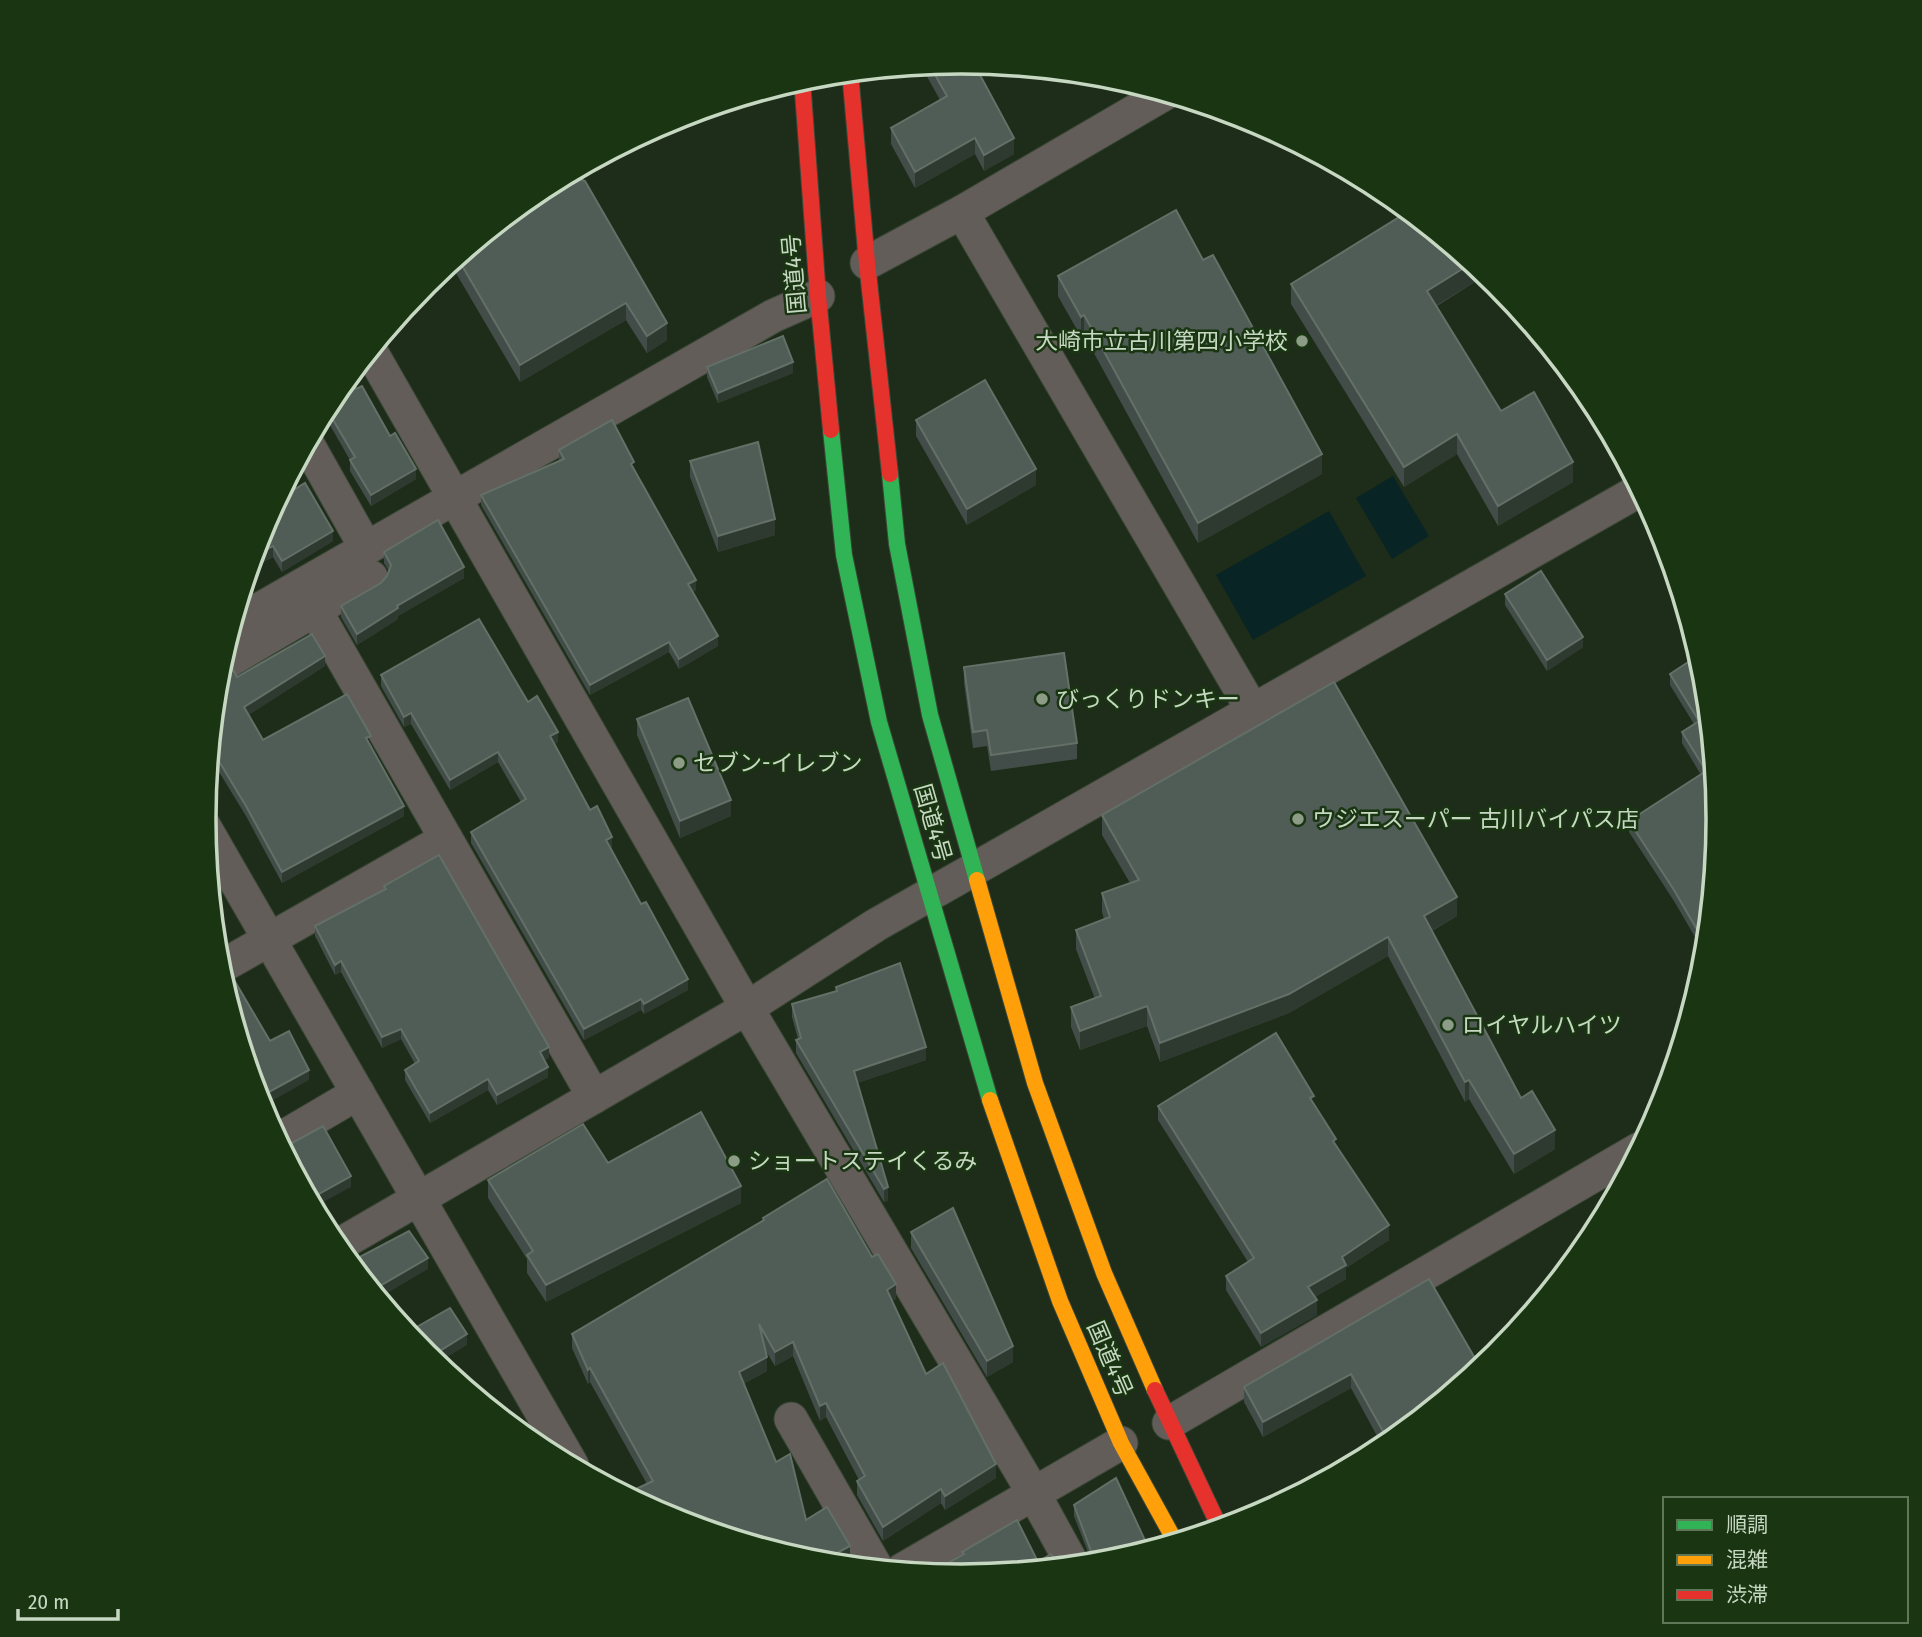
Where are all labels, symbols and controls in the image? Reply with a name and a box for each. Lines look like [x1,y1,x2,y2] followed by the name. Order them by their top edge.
[777,233,811,315] street label: 国道4号
[1035,327,1288,355] place label: 大崎市立古川第四小学校
[1294,333,1310,349] marker: 大崎市立古川第四小学校
[1056,685,1240,713] place label: びっくりドンキー
[1034,691,1050,707] marker: びっくりドンキー
[693,749,863,777] place label: セブン-イレブン
[671,755,687,771] marker: セブン-イレブン
[908,781,958,865] street label: 国道4号
[1312,805,1639,833] place label: ウジエスーパー 古川バイパス店
[1290,811,1306,827] marker: ウジエスーパー 古川バイパス店
[1462,1011,1622,1039] place label: ロイヤルハイツ
[1440,1017,1456,1033] marker: ロイヤルハイツ
[748,1147,978,1175] place label: ショートステイくるみ
[726,1153,742,1169] marker: ショートステイくるみ
[1081,1317,1139,1401] street label: 国道4号
[1663,1497,1908,1623] legend
[1726,1512,1768,1538] text: 順調
[1726,1547,1768,1573] text: 混雑
[18,1578,117,1622] scale bar
[1726,1582,1768,1608] text: 渋滞
[28,1589,69,1615] text: 20 m

